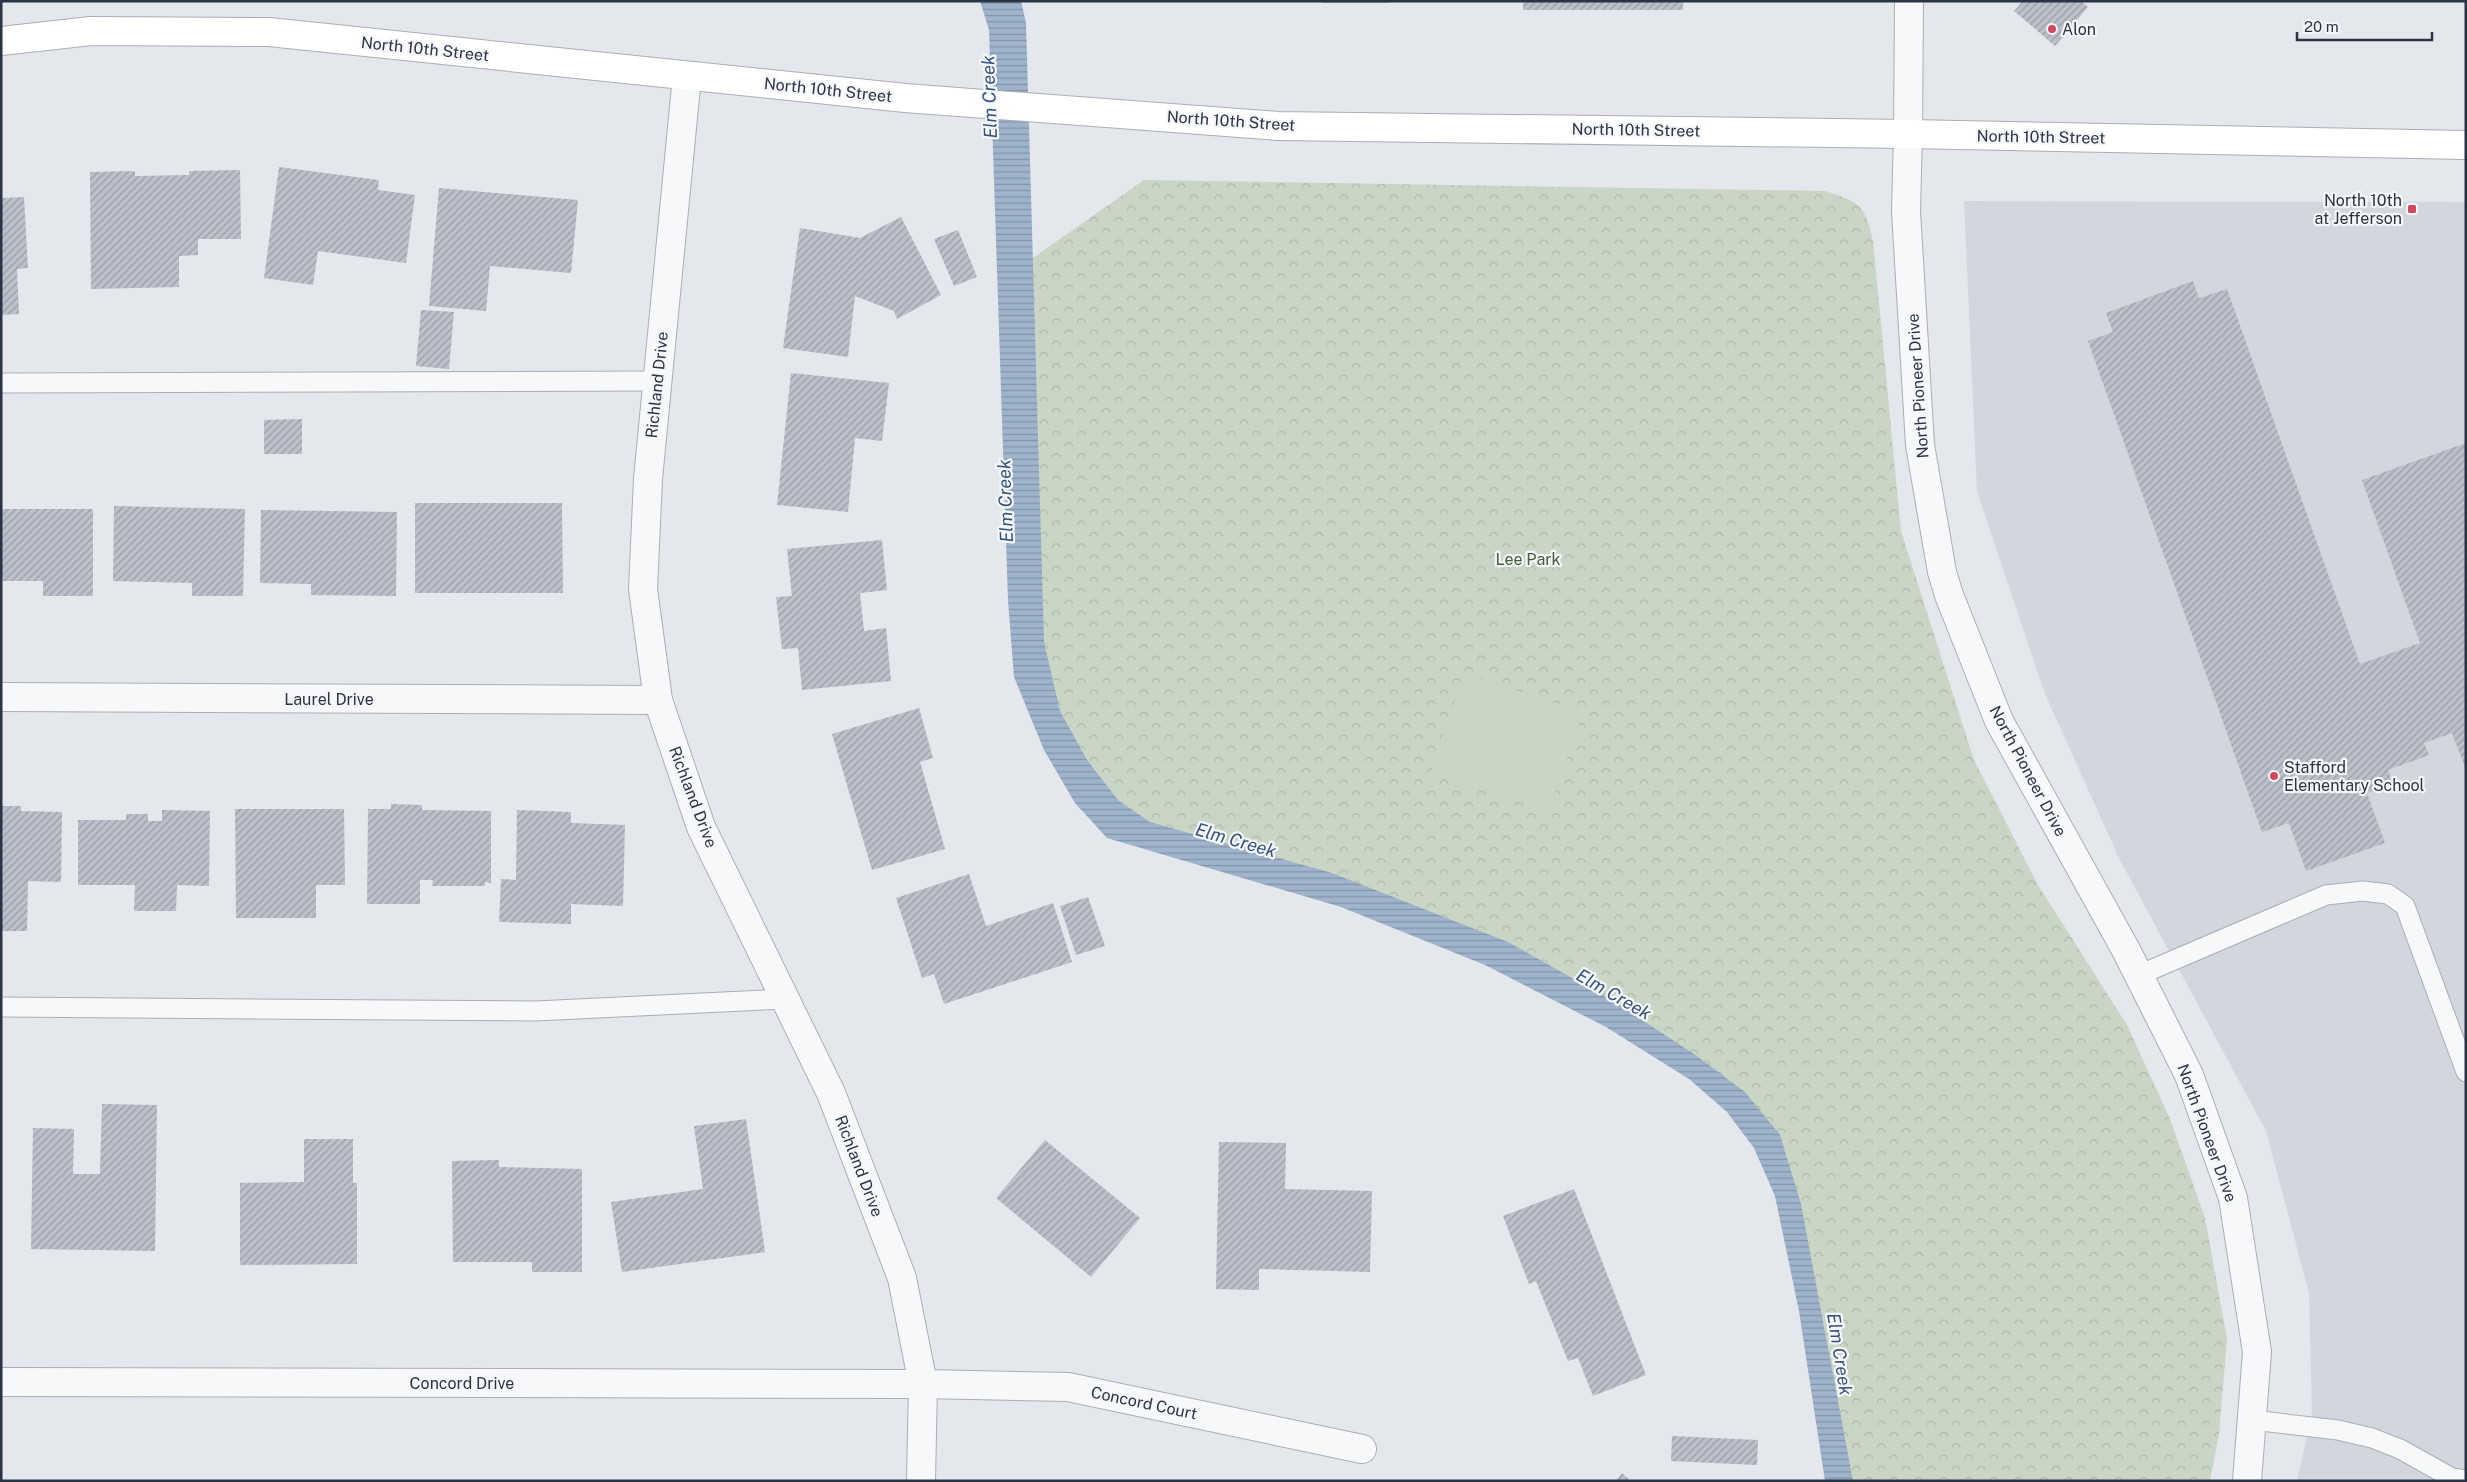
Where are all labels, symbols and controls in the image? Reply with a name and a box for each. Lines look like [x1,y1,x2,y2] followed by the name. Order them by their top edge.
[2297,10,2432,42] scale bar
[2304,18,2339,35] text: 20 m
[2062,20,2096,39] place label: Alon
[2046,23,2058,35] marker: Alon
[360,33,490,65] street label: North 10th Street
[977,55,1001,139] water label: Elm Creek
[763,74,893,106] street label: North 10th Street
[1166,107,1296,135] street label: North 10th Street
[1571,119,1701,141] street label: North 10th Street
[1976,126,2106,148] street label: North 10th Street
[2315,191,2402,228] place label: North 10th at Jefferson
[2406,203,2418,215] marker: North 10th at Jefferson
[1903,313,1933,459] street label: North Pioneer Drive
[642,331,672,439] street label: Richland Drive
[993,459,1017,543] water label: Elm Creek
[1496,550,1560,569] park label: Lee Park
[284,690,374,709] street label: Laurel Drive
[1985,702,2071,840] street label: North Pioneer Drive
[665,744,721,850] street label: Richland Drive
[2284,758,2425,795] place label: Stafford Elementary School
[2268,770,2280,782] marker: Stafford Elementary School
[1193,818,1279,862] water label: Elm Creek
[1573,964,1655,1024] water label: Elm Creek
[2173,1061,2241,1205] street label: North Pioneer Drive
[831,1113,887,1219] street label: Richland Drive
[1823,1311,1857,1397] water label: Elm Creek
[410,1374,514,1393] street label: Concord Drive
[1089,1382,1199,1424] street label: Concord Court

